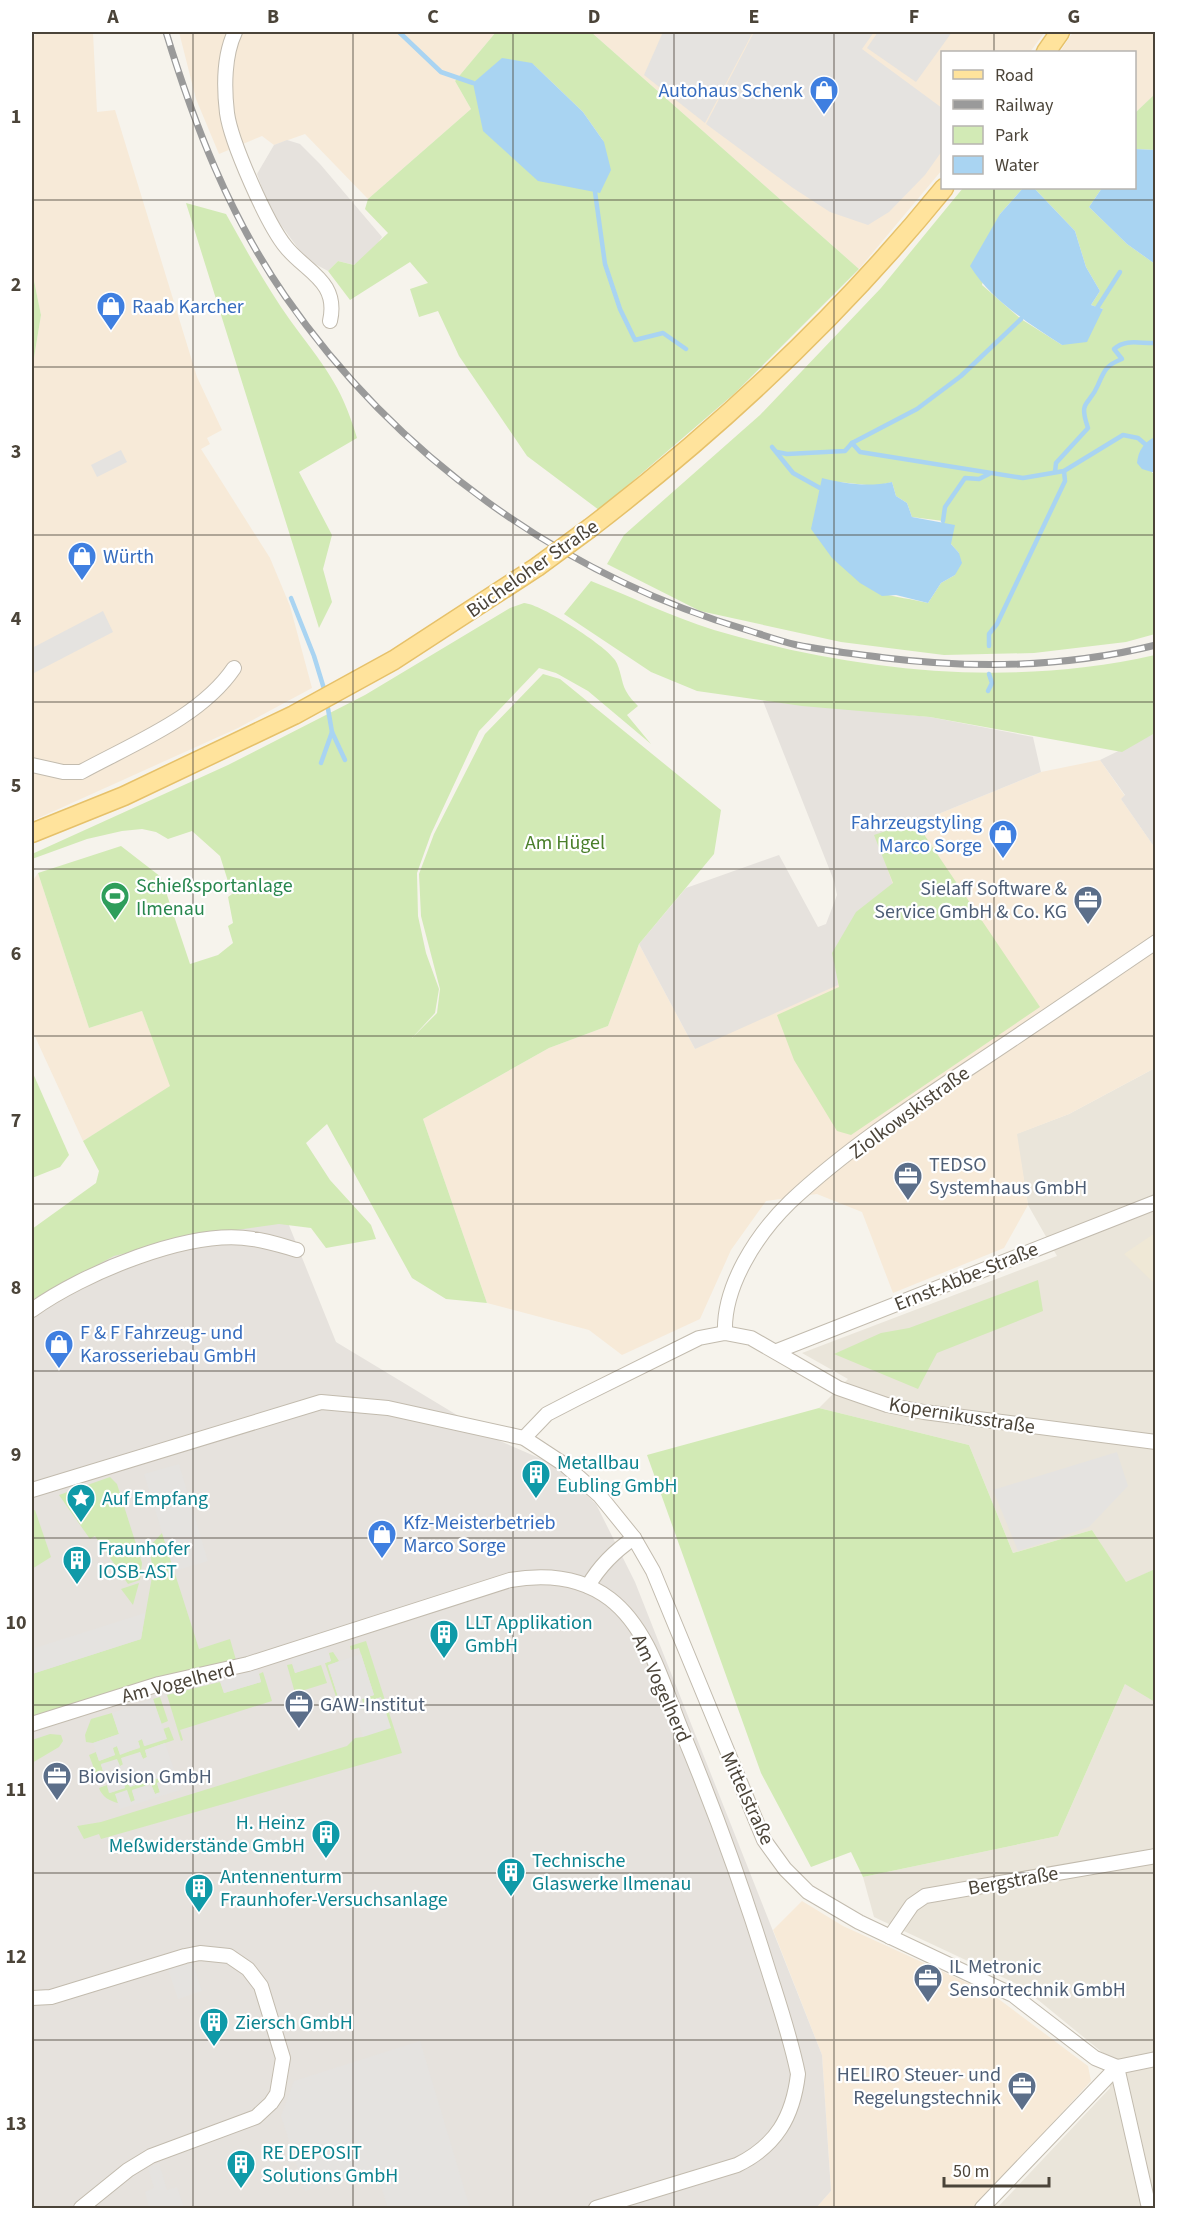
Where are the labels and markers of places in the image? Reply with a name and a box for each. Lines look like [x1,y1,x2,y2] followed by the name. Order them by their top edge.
[808,74,840,116] shop icon: Autohaus Schenk
[658,77,803,105] place label: Autohaus Schenk
[95,290,127,332] shop icon: Raab Karcher
[132,293,244,321] place label: Raab Karcher
[66,540,98,582] shop icon: Würth
[103,543,154,571] place label: Würth
[851,809,982,860] place label: Fahrzeugstyling Marco Sorge
[987,818,1019,860] shop icon: Fahrzeugstyling Marco Sorge
[136,872,293,923] place label: Schießsportanlage Ilmenau
[874,875,1067,926] place label: Sielaff Software & Service GmbH & Co. KG
[99,880,131,922] sports icon: Schießsportanlage Ilmenau
[1072,884,1104,926] office icon: Sielaff Software & Service GmbH & Co. KG
[929,1151,1087,1202] place label: TEDSO Systemhaus GmbH
[892,1160,924,1202] office icon: TEDSO Systemhaus GmbH
[80,1319,256,1370] place label: F & F Fahrzeug- und Karosseriebau GmbH
[43,1328,75,1370] shop icon: F & F Fahrzeug- und Karosseriebau GmbH
[557,1449,678,1500] place label: Metallbau Eubling GmbH
[520,1458,552,1500] building icon: Metallbau Eubling GmbH
[65,1482,97,1524] place icon: Auf Empfang
[102,1485,208,1513] place label: Auf Empfang
[403,1509,556,1560] place label: Kfz-Meisterbetrieb Marco Sorge
[366,1518,398,1560] shop icon: Kfz-Meisterbetrieb Marco Sorge
[98,1535,190,1586] place label: Fraunhofer IOSB-AST
[61,1544,93,1586] building icon: Fraunhofer IOSB-AST
[465,1609,593,1660] place label: LLT Applikation GmbH
[428,1618,460,1660] building icon: LLT Applikation GmbH
[283,1688,315,1730] office icon: GAW-Institut
[320,1691,425,1719] place label: GAW-Institut
[41,1760,73,1802] office icon: Biovision GmbH
[78,1763,212,1791] place label: Biovision GmbH
[109,1809,305,1860] place label: H. Heinz Meßwiderstände GmbH
[310,1818,342,1860] building icon: H. Heinz Meßwiderstände GmbH
[532,1847,691,1898] place label: Technische Glaswerke Ilmenau
[495,1856,527,1898] building icon: Technische Glaswerke Ilmenau
[220,1863,448,1914] place label: Antennenturm Fraunhofer-Versuchsanlage
[183,1872,215,1914] building icon: Antennenturm Fraunhofer-Versuchsanlage
[949,1953,1126,2004] place label: IL Metronic Sensortechnik GmbH
[912,1962,944,2004] office icon: IL Metronic Sensortechnik GmbH
[198,2006,230,2048] building icon: Ziersch GmbH
[235,2009,353,2037] place label: Ziersch GmbH
[837,2061,1001,2112] place label: HELIRO Steuer- und Regelungstechnik
[1006,2070,1038,2112] office icon: HELIRO Steuer- und Regelungstechnik
[262,2139,398,2190] place label: RE DEPOSIT Solutions GmbH
[225,2148,257,2190] building icon: RE DEPOSIT Solutions GmbH

